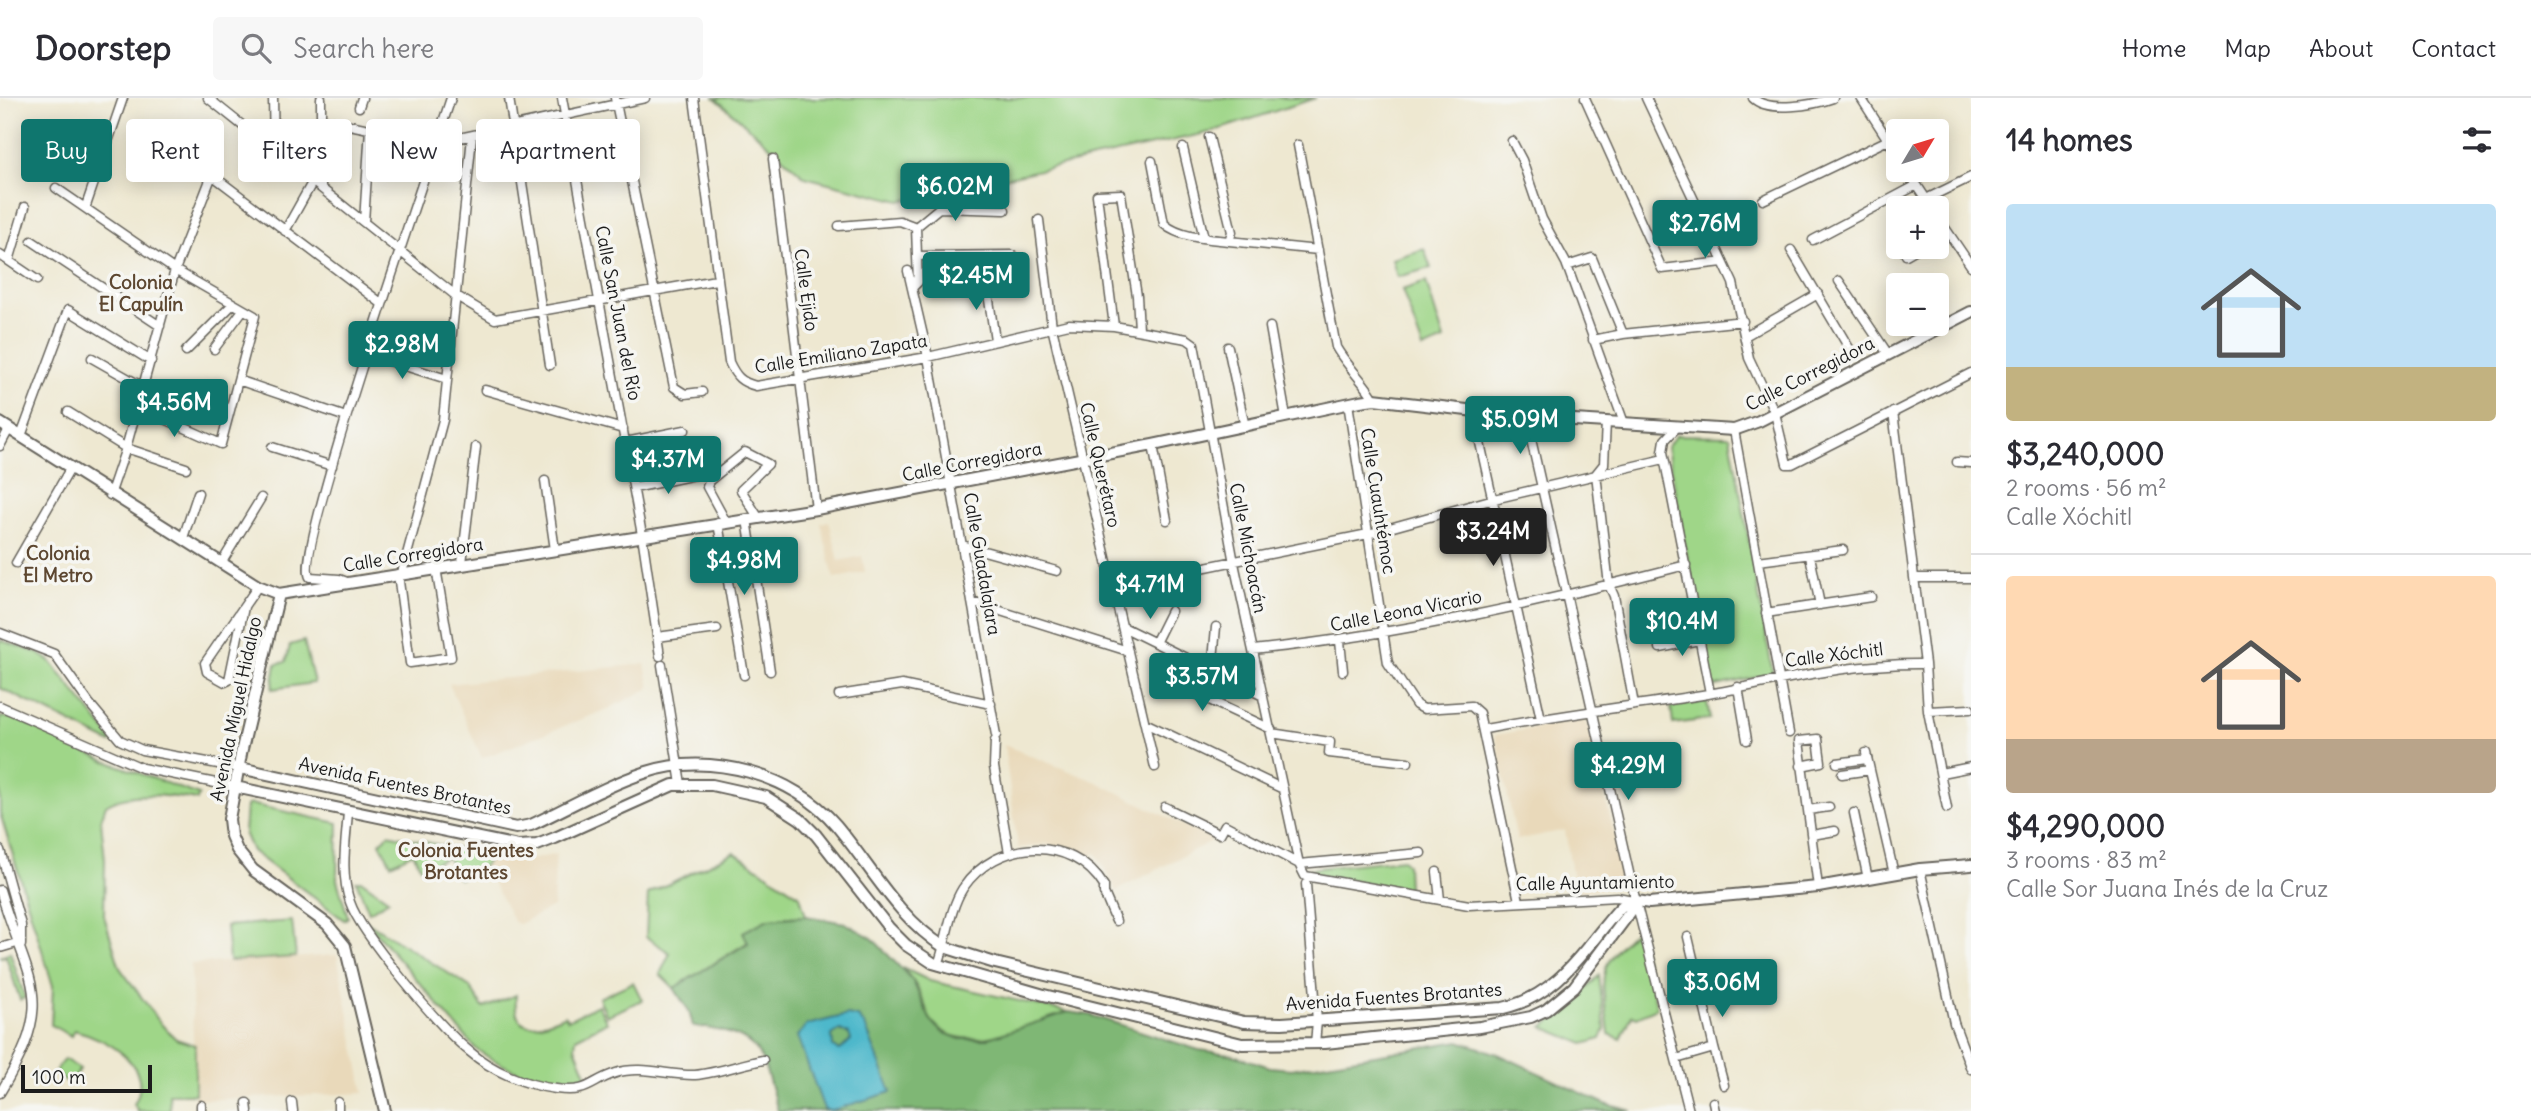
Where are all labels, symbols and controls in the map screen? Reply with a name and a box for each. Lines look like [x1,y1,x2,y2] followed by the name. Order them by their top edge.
[213,17,703,80] search box
[35,27,171,69] text: Doorstep
[237,29,275,67] icon: search
[293,32,434,65] text: Search here
[2122,33,2186,63] text: Home
[2224,33,2271,63] text: Map
[2309,33,2373,63] text: About
[2411,33,2496,63] text: Contact
[21,119,112,182] chip: Buy
[126,119,224,182] chip: Rent
[238,119,352,182] chip: Filters
[366,119,462,182] chip: New
[476,119,640,182] chip: Apartment
[1886,119,1950,182] north arrow
[1886,119,1949,336] map controls
[2006,121,2133,159] text: 14 homes
[2458,121,2496,159] icon: filters
[898,164,1012,223] pin: $6.02M
[916,171,994,200] text: $6.02M
[1886,196,1949,259] button: +
[1648,200,1762,260] pin: $2.76M
[1668,208,1742,237] text: $2.76M
[590,223,647,402] street label: Calle San Juan del Río
[789,247,824,333] street label: Calle Ejido
[2188,250,2314,376] icon: home
[919,252,1033,312] pin: $2.45M
[939,260,1013,289] text: $2.45M
[99,270,183,316] district label: Colonia El Capulín
[1886,273,1949,336] button: −
[345,322,459,381] pin: $2.98M
[753,328,929,379] street label: Calle Emiliano Zapata
[364,329,440,358] text: $2.98M
[1741,331,1878,416] street label: Calle Corregidora
[117,380,231,439] pin: $4.56M
[136,387,212,416] text: $4.56M
[1463,396,1577,456] pin: $5.09M
[1075,400,1126,530] street label: Calle Querétaro
[1481,404,1559,433] text: $5.09M
[1356,426,1401,576] street label: Calle Cuauhtémoc
[2006,435,2165,473] text: $3,240,000
[611,436,725,496] pin: $4.37M
[900,437,1044,486] street label: Calle Corregidora
[631,444,705,473] text: $4.37M
[2006,473,2167,502] text: 2 rooms · 56 m²
[1225,481,1272,615] street label: Calle Michoacán
[959,491,1006,637] street label: Calle Guadalajara
[2006,502,2132,531] text: Calle Xóchitl
[1436,508,1550,568] pin: $3.24M
[1456,516,1530,545] text: $3.24M
[341,532,485,577] street label: Calle Corregidora
[687,538,801,597] pin: $4.98M
[23,541,93,587] district label: Colonia El Metro
[706,545,782,574] text: $4.98M
[1093,561,1207,621] pin: $4.71M
[1115,569,1185,598] text: $4.71M
[1328,585,1484,637] street label: Calle Leona Vicario
[1625,598,1739,658] pin: $10.4M
[1646,606,1718,635] text: $10.4M
[205,614,266,803] street label: Avenida Miguel Hidalgo
[2188,622,2314,748] icon: home
[1783,637,1884,672] street label: Calle Xóchitl
[1145,654,1259,713] pin: $3.57M
[1165,661,1239,690] text: $3.57M
[1571,742,1685,802] pin: $4.29M
[1590,750,1666,779] text: $4.29M
[297,752,514,819] street label: Avenida Fuentes Brotantes
[2006,807,2165,845] text: $4,290,000
[398,838,534,884] district label: Colonia Fuentes Brotantes
[2006,845,2167,874] text: 3 rooms · 83 m²
[1515,870,1675,895] street label: Calle Ayuntamiento
[2006,874,2328,903] text: Calle Sor Juana Inés de la Cruz
[1665,960,1779,1019] pin: $3.06M
[1683,967,1761,996] text: $3.06M
[1285,977,1503,1016] street label: Avenida Fuentes Brotantes
[21,1062,152,1094] scale bar
[32,1065,86,1089] text: 100 m

